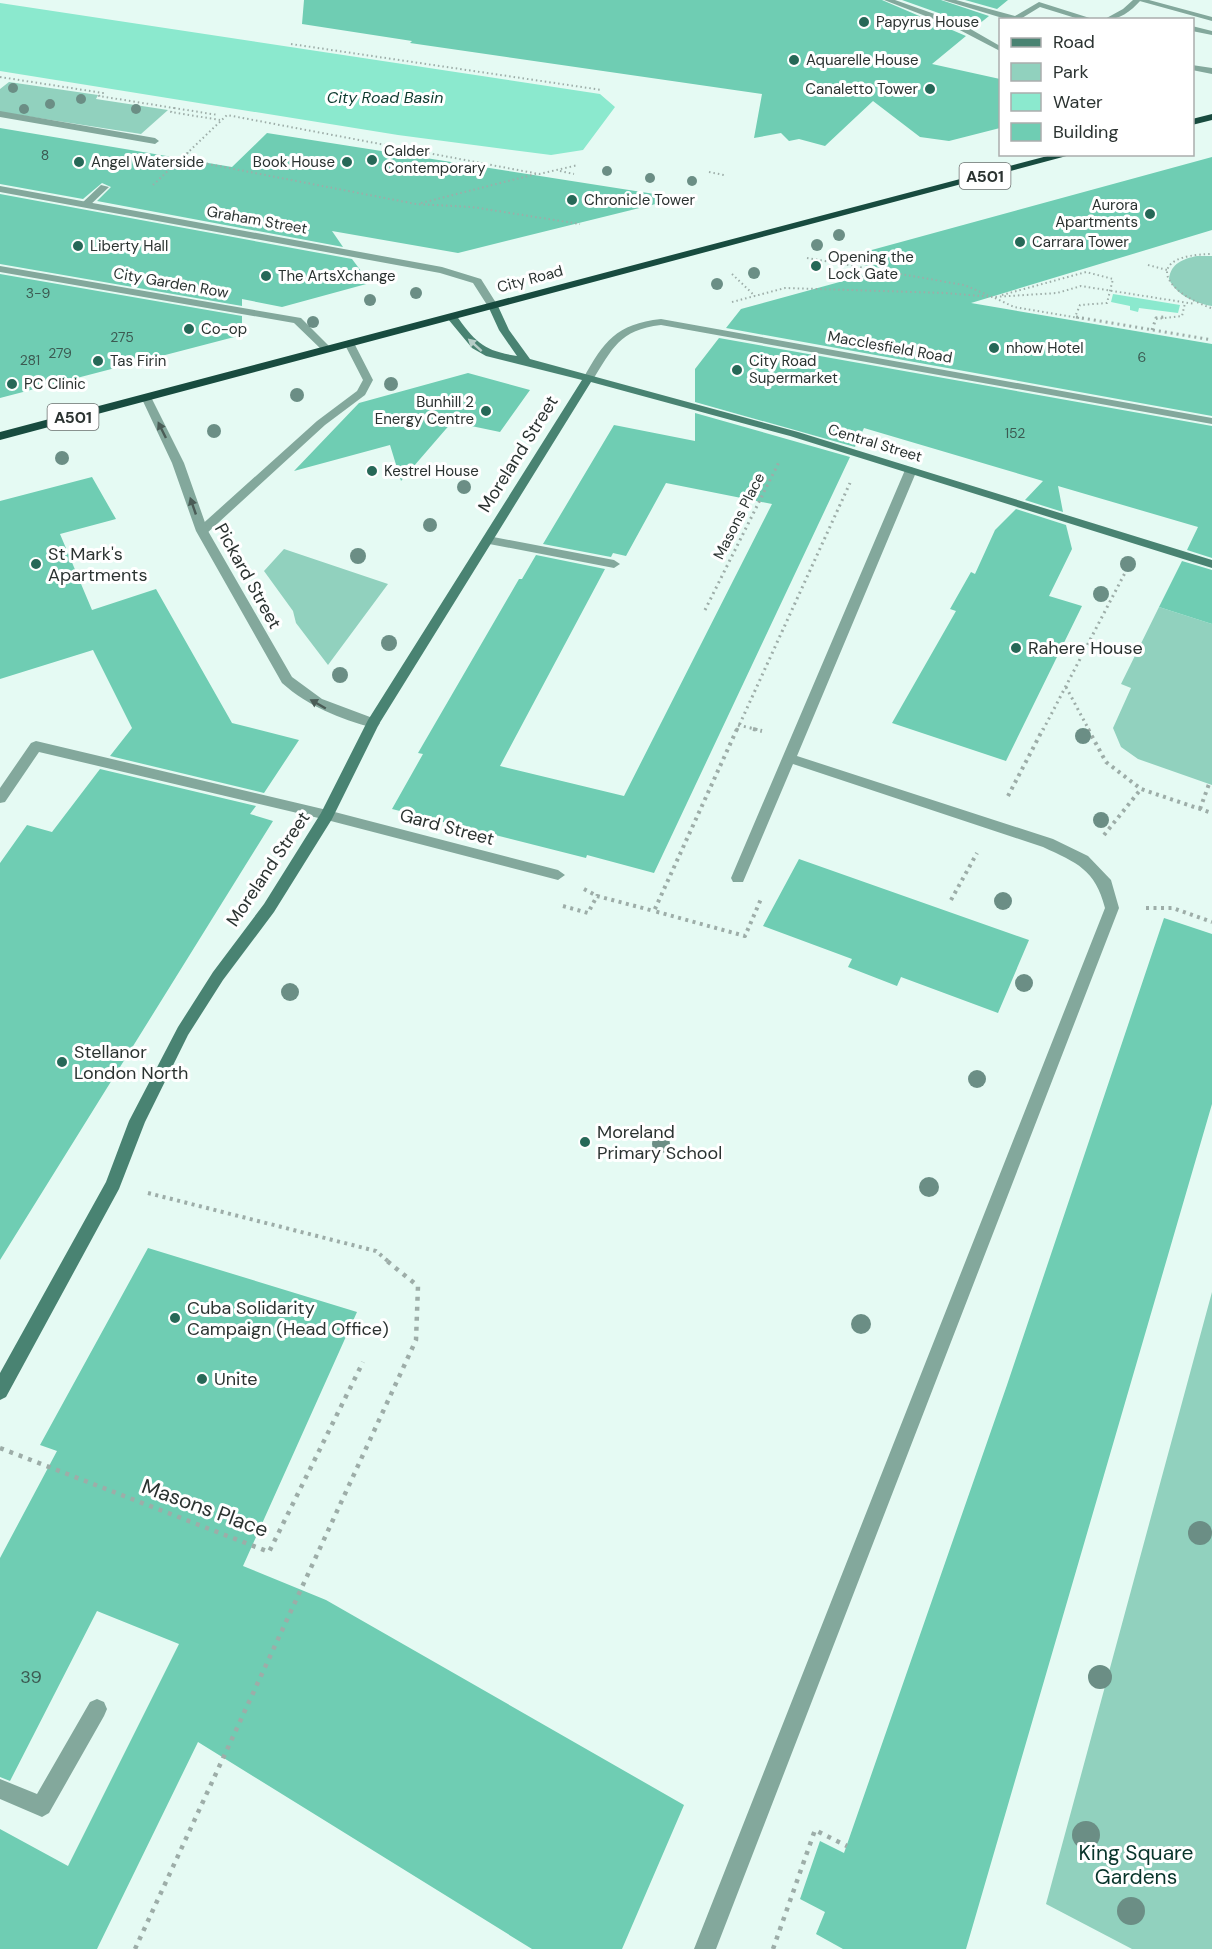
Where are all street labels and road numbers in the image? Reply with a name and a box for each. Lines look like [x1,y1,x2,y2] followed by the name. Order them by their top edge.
[960,163,1010,189] road number: A501
[205,201,309,239] street label: Graham Street
[495,261,565,297] street label: City Road
[112,263,231,303] street label: City Garden Row
[826,326,954,368] street label: Macclesfield Road
[472,391,564,517] street label: Moreland Street
[48,404,98,430] road number: A501
[826,419,925,467] street label: Central Street
[709,469,769,563] street label: Masons Place
[209,519,287,633] street label: Pickard Street
[397,803,497,851] street label: Gard Street
[221,807,315,931] street label: Moreland Street
[138,1472,272,1544] street label: Masons Place

